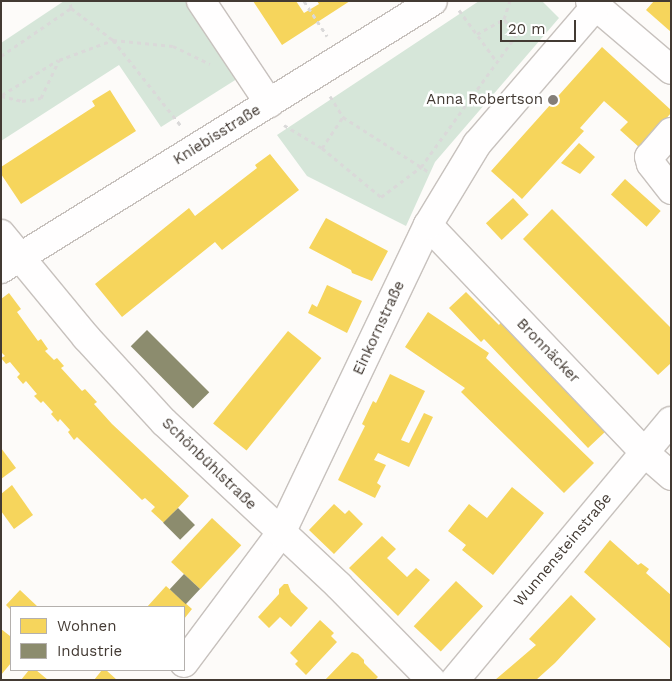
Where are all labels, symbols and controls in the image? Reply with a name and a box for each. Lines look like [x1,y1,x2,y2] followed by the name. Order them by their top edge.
[502,10,578,42] scale bar
[508,20,546,38] text: 20 m
[426,91,543,109] place label: Anna Robertson
[547,94,559,106] marker: Anna Robertson
[170,101,264,169] street label: Kniebisstraße
[349,278,409,378] street label: Einkornstraße
[513,315,583,387] street label: Bronnäcker
[158,414,260,514] street label: Schönbühlstraße
[510,490,616,610] street label: Wunnensteinstraße
[10,606,185,671] legend
[57,617,116,635] text: Wohnen
[57,642,122,660] text: Industrie

